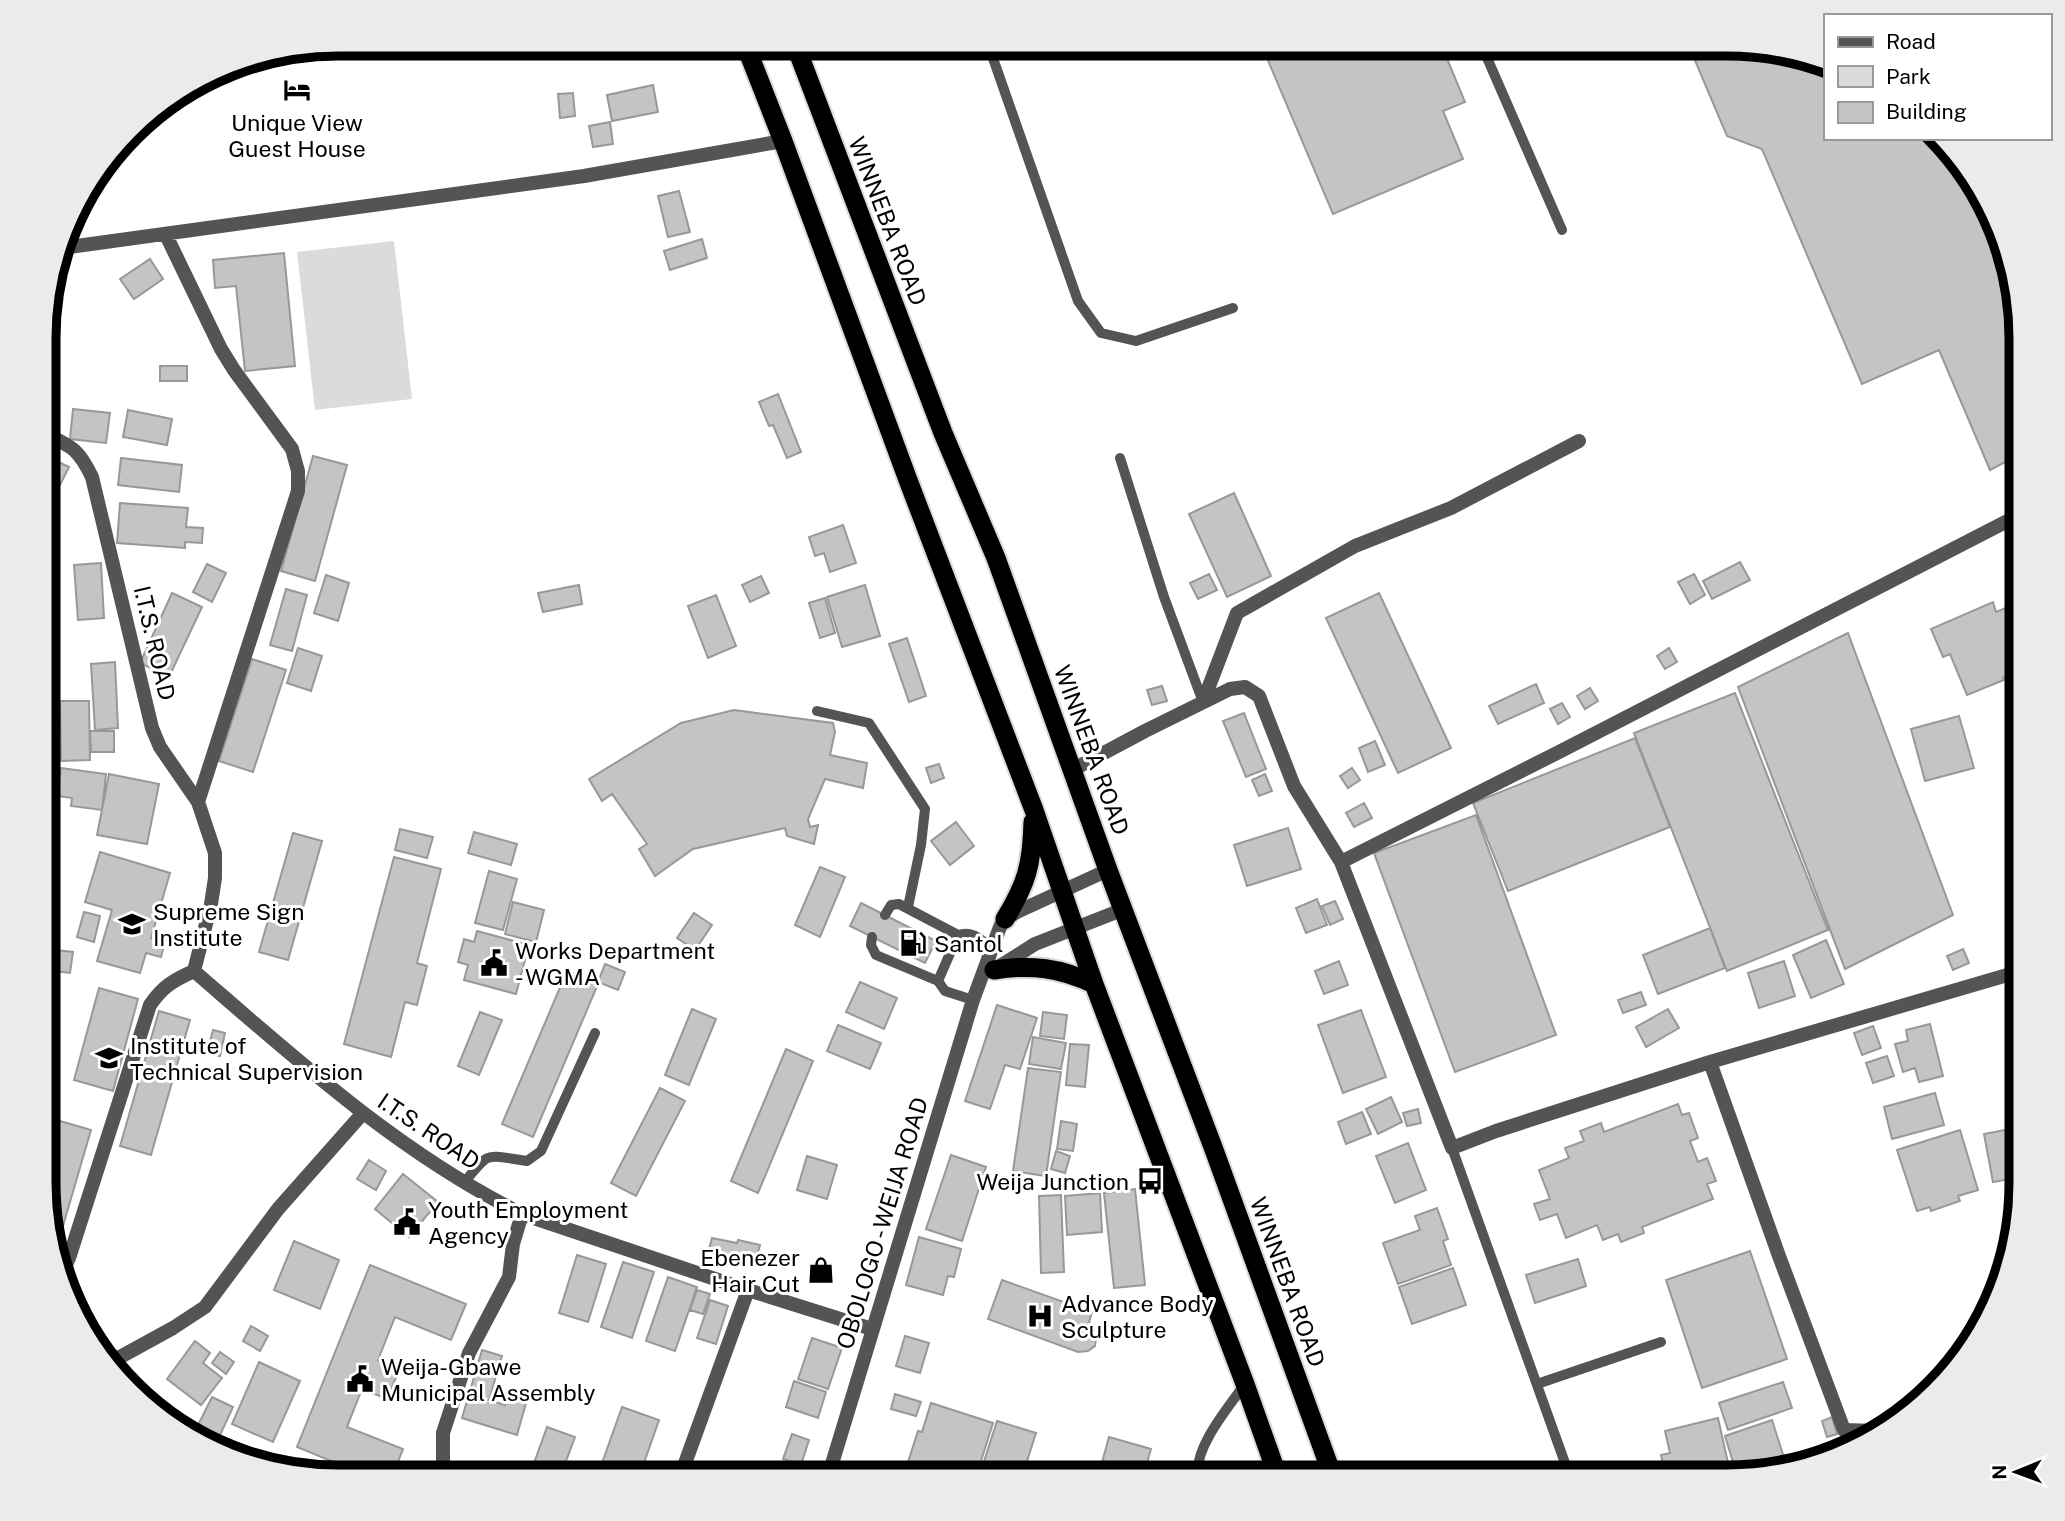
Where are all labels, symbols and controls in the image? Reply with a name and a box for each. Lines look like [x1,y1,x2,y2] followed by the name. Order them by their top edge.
[1824,14,2051,140] legend
[1886,29,1936,54] text: Road
[1886,64,1931,89] text: Park
[282,75,312,105] hotel icon: Unique View Guest House
[1886,99,1967,124] text: Building
[228,109,366,162] place label: Unique View Guest House
[843,133,933,309] street label: WINNEBA ROAD
[129,583,181,703] street label: I.T.S. ROAD
[1049,662,1135,838] street label: WINNEBA ROAD
[153,898,304,951] place label: Supreme Sign Institute
[117,909,147,939] school or university icon: Supreme Sign Institute
[898,928,928,958] fuel station icon: Santol
[934,930,1003,957] place label: Santol
[515,937,715,990] place label: Works Department - WGMA
[479,948,509,978] public building icon: Works Department - WGMA
[130,1032,363,1085] place label: Institute of Technical Supervision
[94,1043,124,1073] school or university icon: Institute of Technical Supervision
[373,1087,485,1175] street label: I.T.S. ROAD
[831,1094,933,1352] street label: OBOLOGO - WEIJA ROAD
[1135,1166,1165,1196] bus stop icon: Weija Junction
[976,1168,1129,1195] place label: Weija Junction
[1245,1194,1331,1370] street label: WINNEBA ROAD
[428,1196,628,1249] place label: Youth Employment Agency
[392,1207,422,1237] public building icon: Youth Employment Agency
[700,1244,800,1297] place label: Ebenezer Hair Cut
[806,1255,836,1285] shop icon: Ebenezer Hair Cut
[1061,1290,1213,1343] place label: Advance Body Sculpture
[1025,1301,1055,1331] hospital icon: Advance Body Sculpture
[381,1353,596,1406] place label: Weija-Gbawe Municipal Assembly
[345,1364,375,1394] public building icon: Weija-Gbawe Municipal Assembly
[1981,1437,2051,1507] north arrow
[1988,1465,2010,1480] text: N

